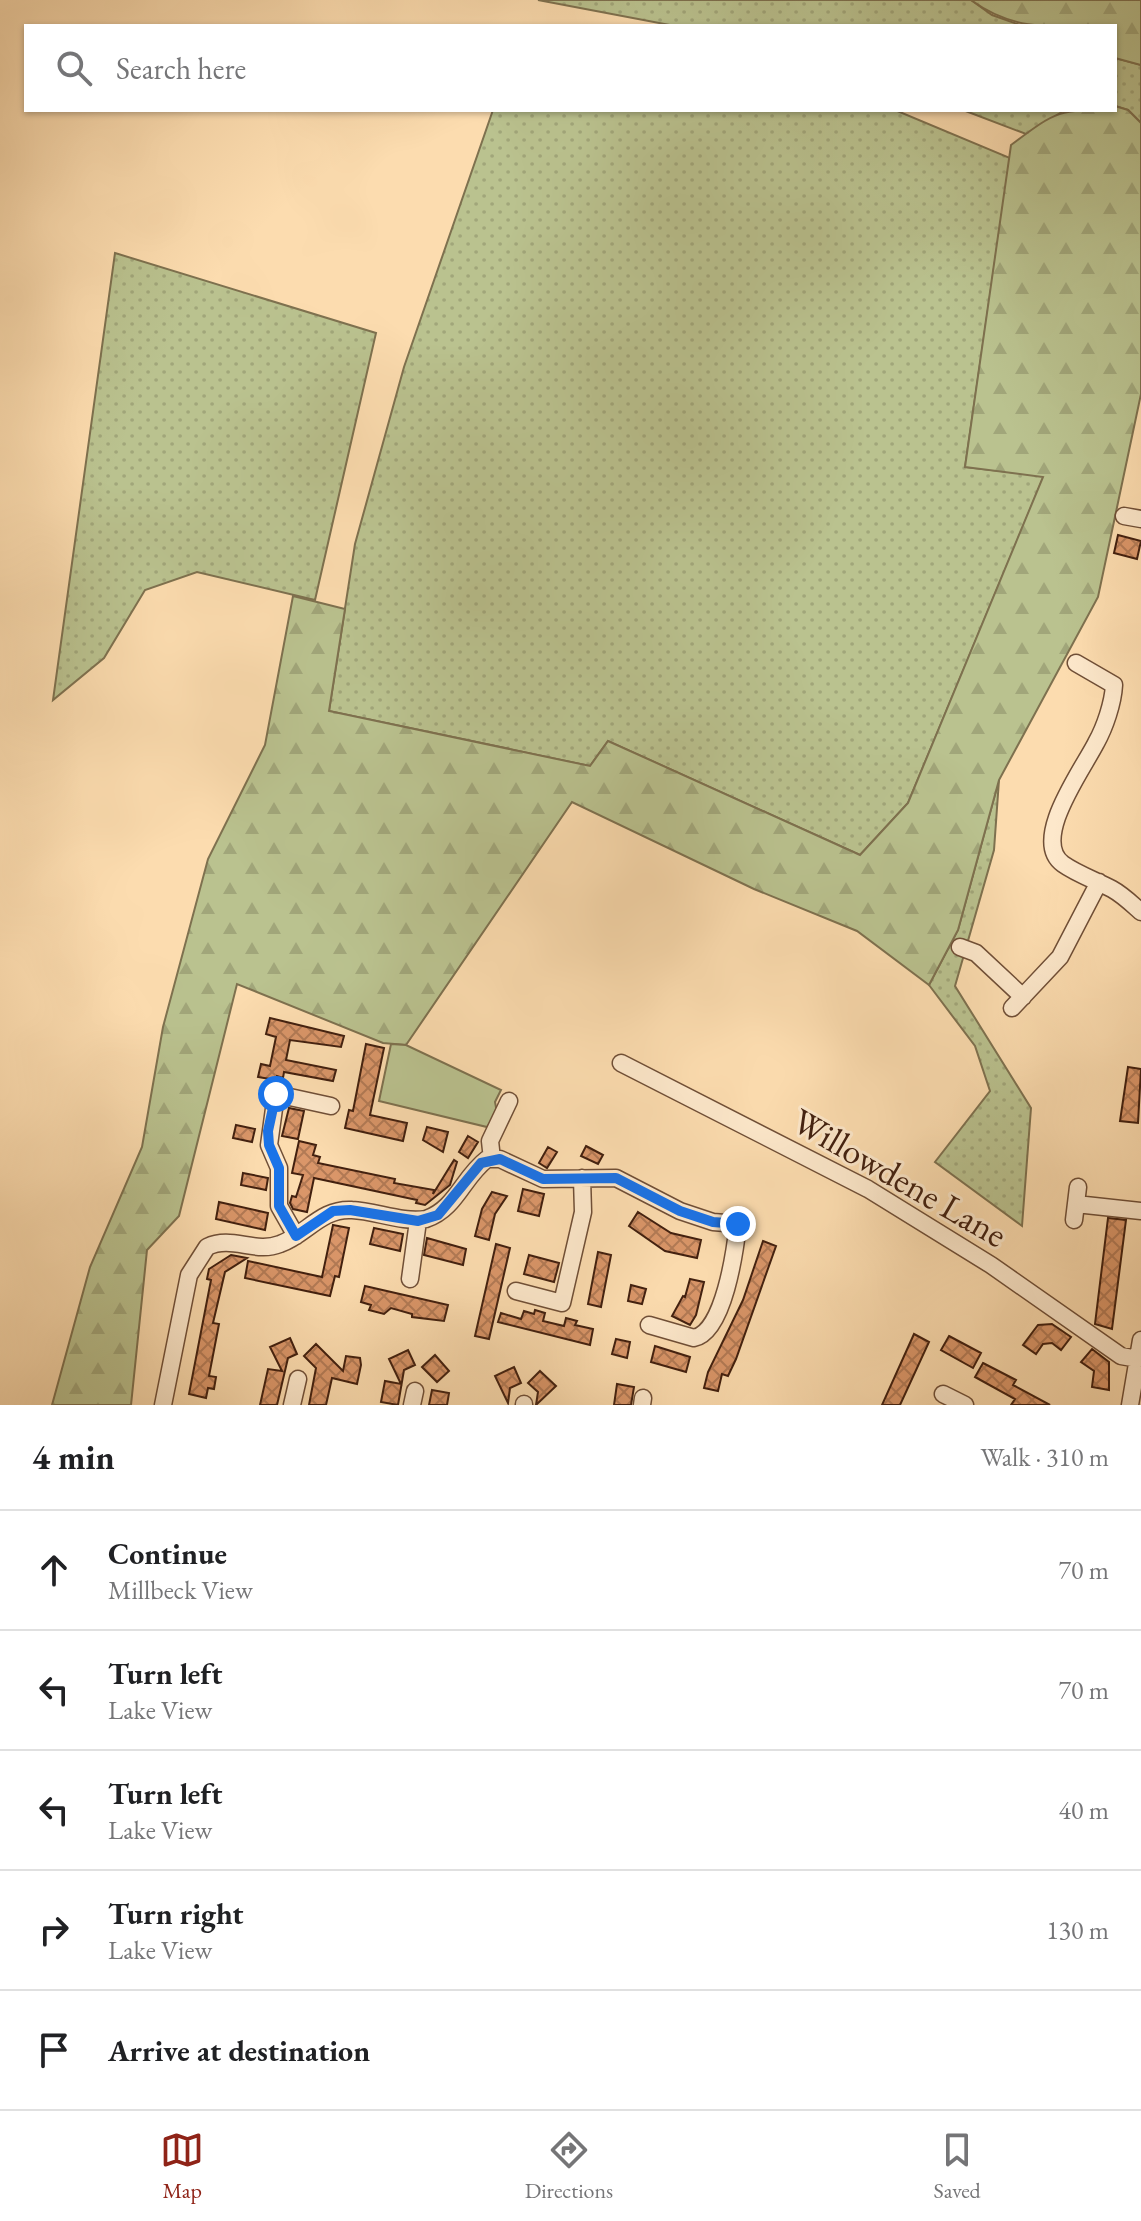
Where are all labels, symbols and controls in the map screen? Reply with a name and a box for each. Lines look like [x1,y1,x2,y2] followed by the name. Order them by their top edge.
[24,24,1117,112] search box
[52,46,96,90] icon: search
[116,49,246,88] text: Search here
[258,1076,294,1112] route start
[784,1097,1016,1258] street label: Willowdene Lane
[720,1206,756,1242] route end
[32,1435,115,1479] text: 4 min
[981,1440,1109,1474] text: Walk · 310 m
[108,1534,227,1573] text: Continue
[32,1548,76,1592] icon: ahead
[1059,1553,1109,1587] text: 70 m
[108,1573,253,1607] text: Millbeck View
[108,1654,222,1693] text: Turn left
[32,1668,76,1712] icon: left
[1059,1673,1109,1707] text: 70 m
[108,1693,212,1727] text: Lake View
[108,1774,222,1813] text: Turn left
[32,1788,76,1832] icon: left
[1059,1793,1109,1827] text: 40 m
[108,1813,212,1847] text: Lake View
[108,1894,244,1933] text: Turn right
[32,1908,76,1952] icon: right
[1046,1913,1109,1947] text: 130 m
[108,1933,212,1967] text: Lake View
[32,2028,76,2072] icon: arrive
[108,2031,370,2070] text: Arrive at destination
[160,2128,204,2205] tab: Map
[525,2128,613,2205] tab: Directions
[934,2128,981,2205] tab: Saved

